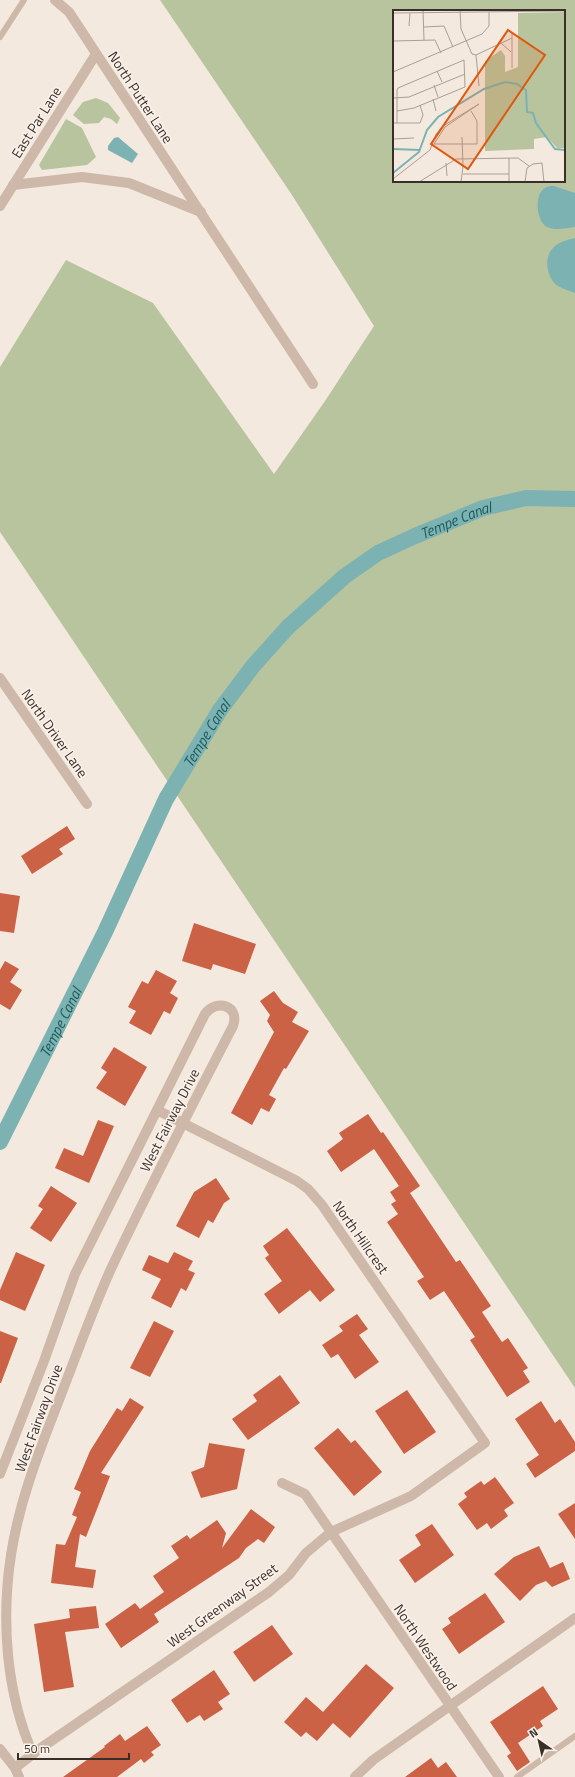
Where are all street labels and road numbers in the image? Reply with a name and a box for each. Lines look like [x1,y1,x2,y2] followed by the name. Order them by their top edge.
[103,47,179,147] street label: North Putter Lane
[6,82,66,162] street label: East Par Lane
[17,684,93,782] street label: North Driver Lane
[134,1065,204,1175] street label: West Fairway Drive
[328,1196,394,1278] street label: North Hillcrest
[9,1361,67,1475] street label: West Fairway Drive
[162,1558,282,1652] street label: West Greenway Street
[389,1599,463,1695] street label: North Westwood

